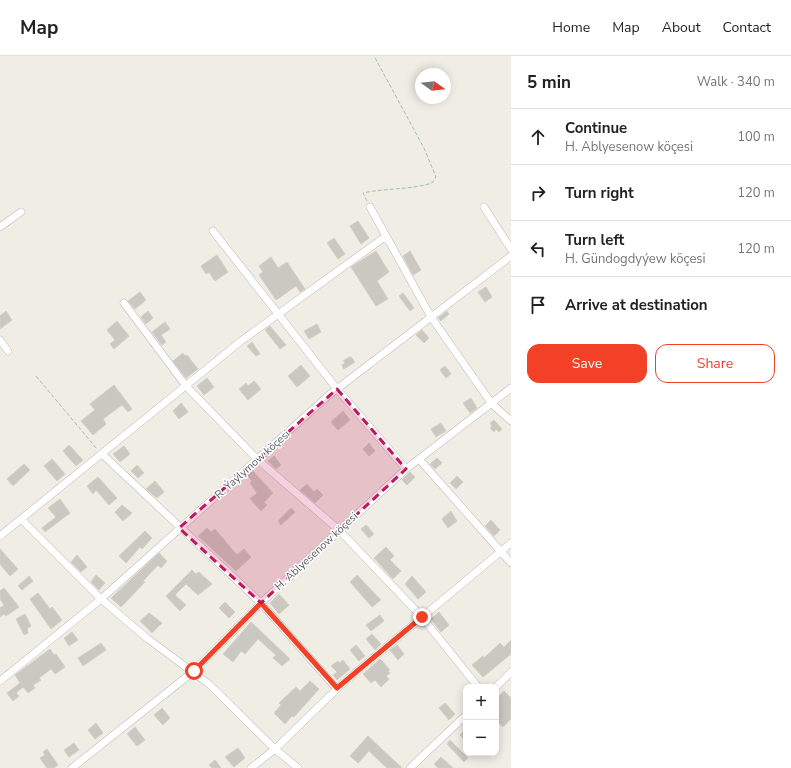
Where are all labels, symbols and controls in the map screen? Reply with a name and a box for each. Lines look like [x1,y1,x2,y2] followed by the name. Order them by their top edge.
[20,15,58,41] text: Map
[552,18,590,37] text: Home
[612,18,640,37] text: Map
[662,18,701,37] text: About
[723,18,771,37] text: Contact
[415,68,451,104] north arrow
[527,71,571,94] text: 5 min
[697,73,775,91] text: Walk · 340 m
[565,118,627,138] text: Continue
[527,126,549,148] icon: ahead
[737,128,775,146] text: 100 m
[565,138,693,156] text: H. Ablyesenow köçesi
[527,182,549,204] icon: right
[565,183,634,203] text: Turn right
[737,184,775,202] text: 120 m
[565,230,624,250] text: Turn left
[527,238,549,260] icon: left
[737,240,775,258] text: 120 m
[565,250,706,268] text: H. Gündogdyýew köçesi
[527,294,549,316] icon: arrive
[565,295,708,315] text: Arrive at destination
[527,344,647,383] button: Save
[655,344,775,383] button: Share
[211,426,293,502] street label: R. Ýaýlymow köçesi
[272,509,361,594] street label: H. Ablyesenow köçesi
[413,608,431,626] route end
[185,662,203,680] route start
[463,684,499,756] map controls
[463,684,499,720] button: +
[463,720,499,756] button: −

